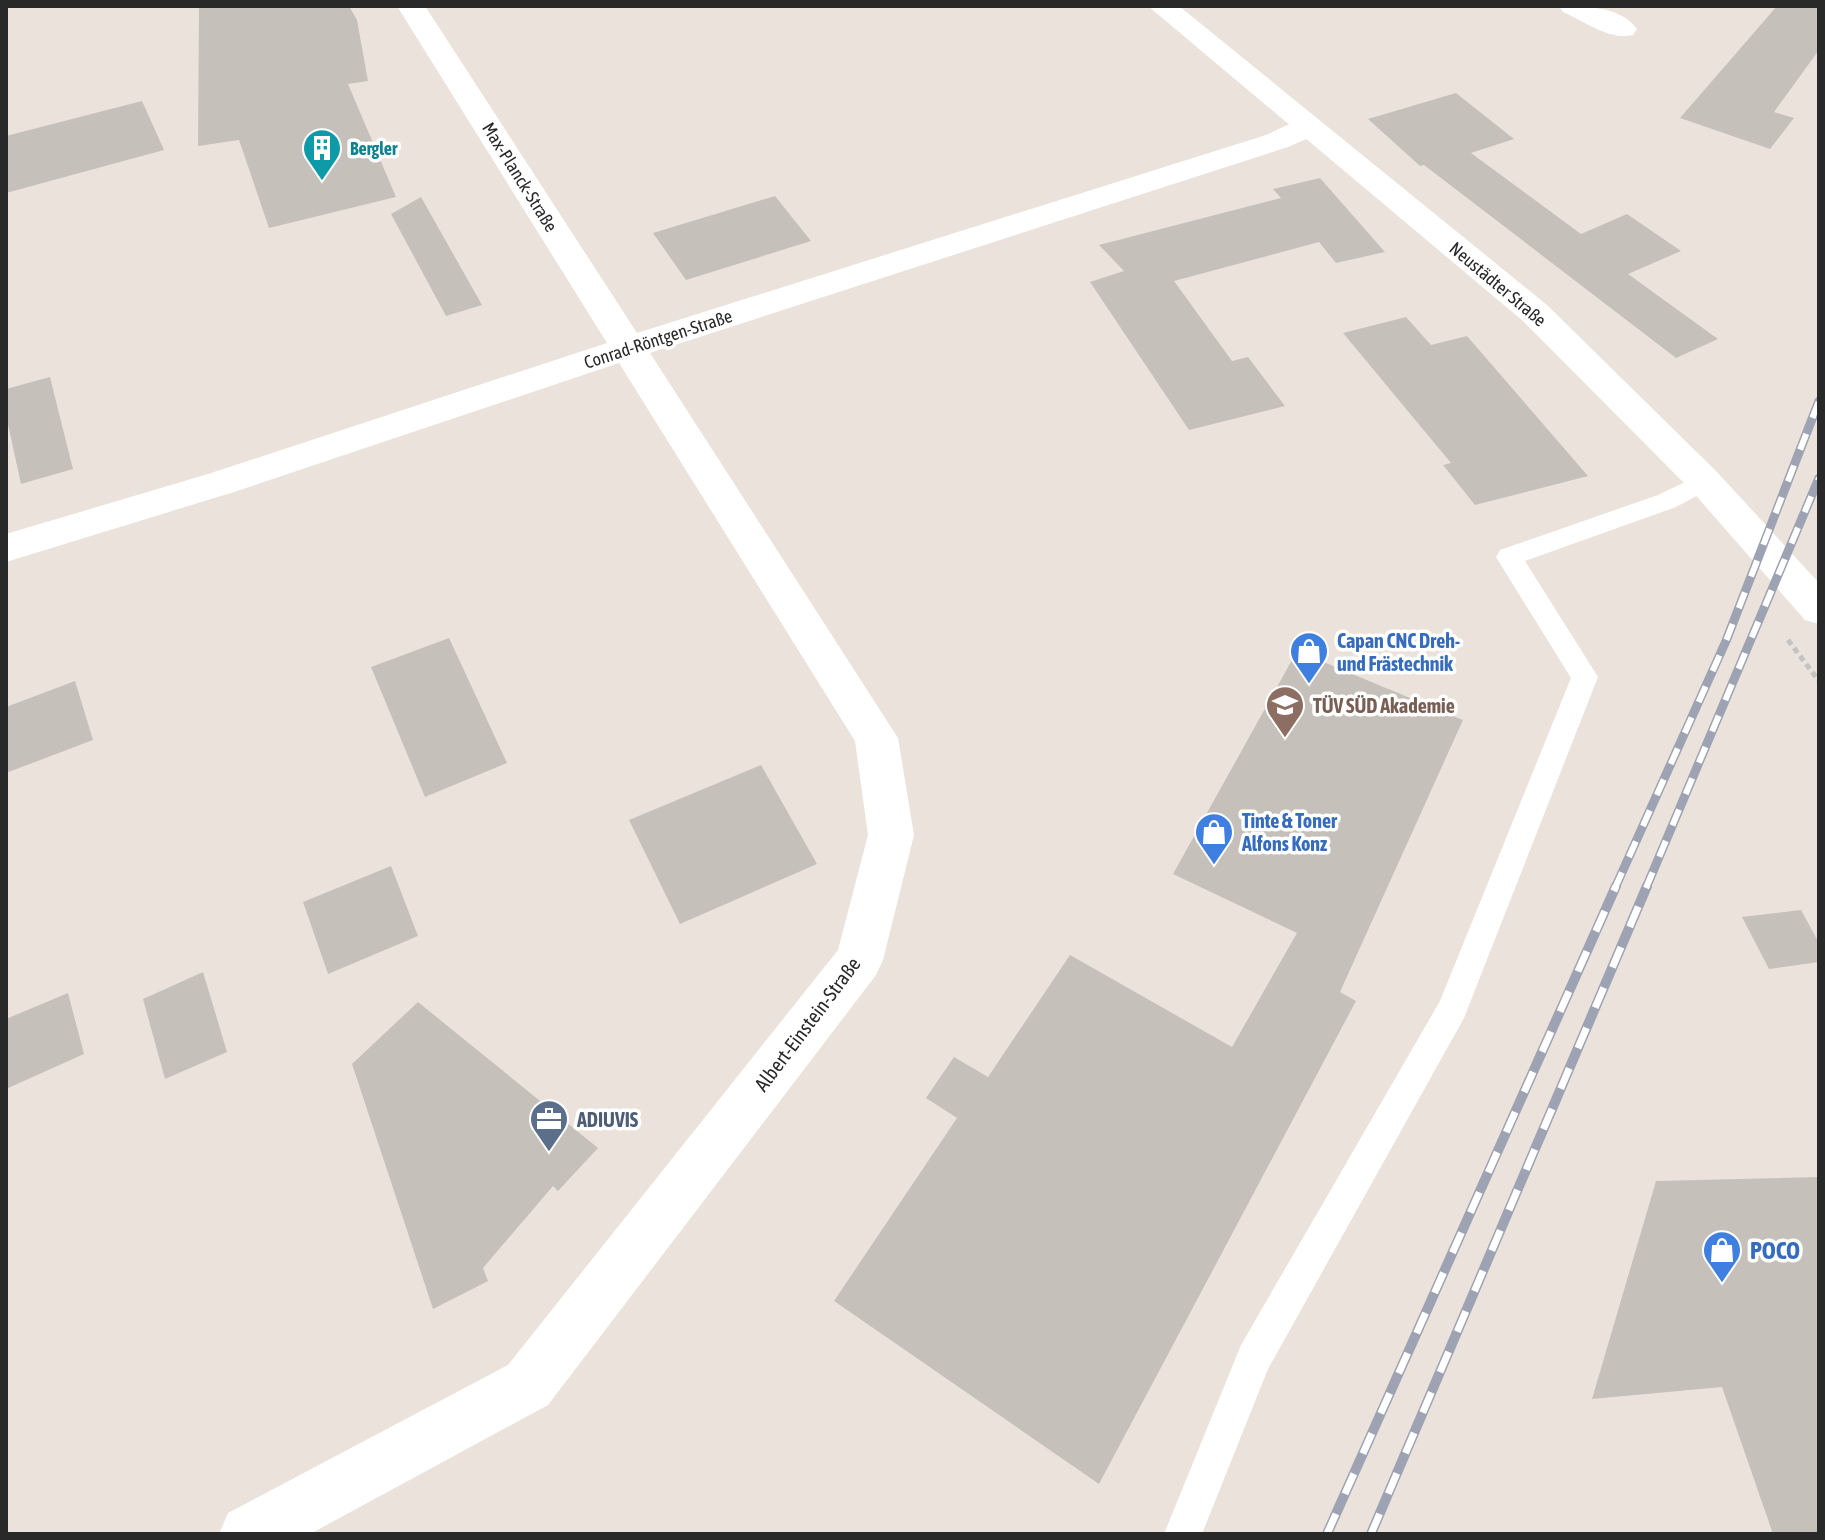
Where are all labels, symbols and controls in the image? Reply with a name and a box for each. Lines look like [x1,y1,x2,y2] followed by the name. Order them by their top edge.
[478,119,562,235] street label: Max-Planck-Straße
[301,127,343,182] building icon: Bergler
[350,138,398,159] place label: Bergler
[1445,238,1551,330] street label: Neustädter Straße
[581,305,735,373] street label: Conrad-Röntgen-Straße
[1337,629,1460,675] place label: Capan CNC Dreh- und Frästechnik
[1288,630,1330,685] shop icon: Capan CNC Dreh- und Frästechnik
[1264,684,1306,739] school or university icon: TÜV SÜD Akademie
[1313,694,1455,717] place label: TÜV SÜD Akademie
[1241,809,1338,855] place label: Tinte & Toner Alfons Konz
[1193,811,1235,866] shop icon: Tinte & Toner Alfons Konz
[749,953,865,1095] street label: Albert-Einstein-Straße
[528,1098,570,1153] office icon: ADIUVIS
[576,1108,639,1131] place label: ADIUVIS
[1701,1229,1743,1284] shop icon: POCO
[1750,1237,1800,1264] place label: POCO

